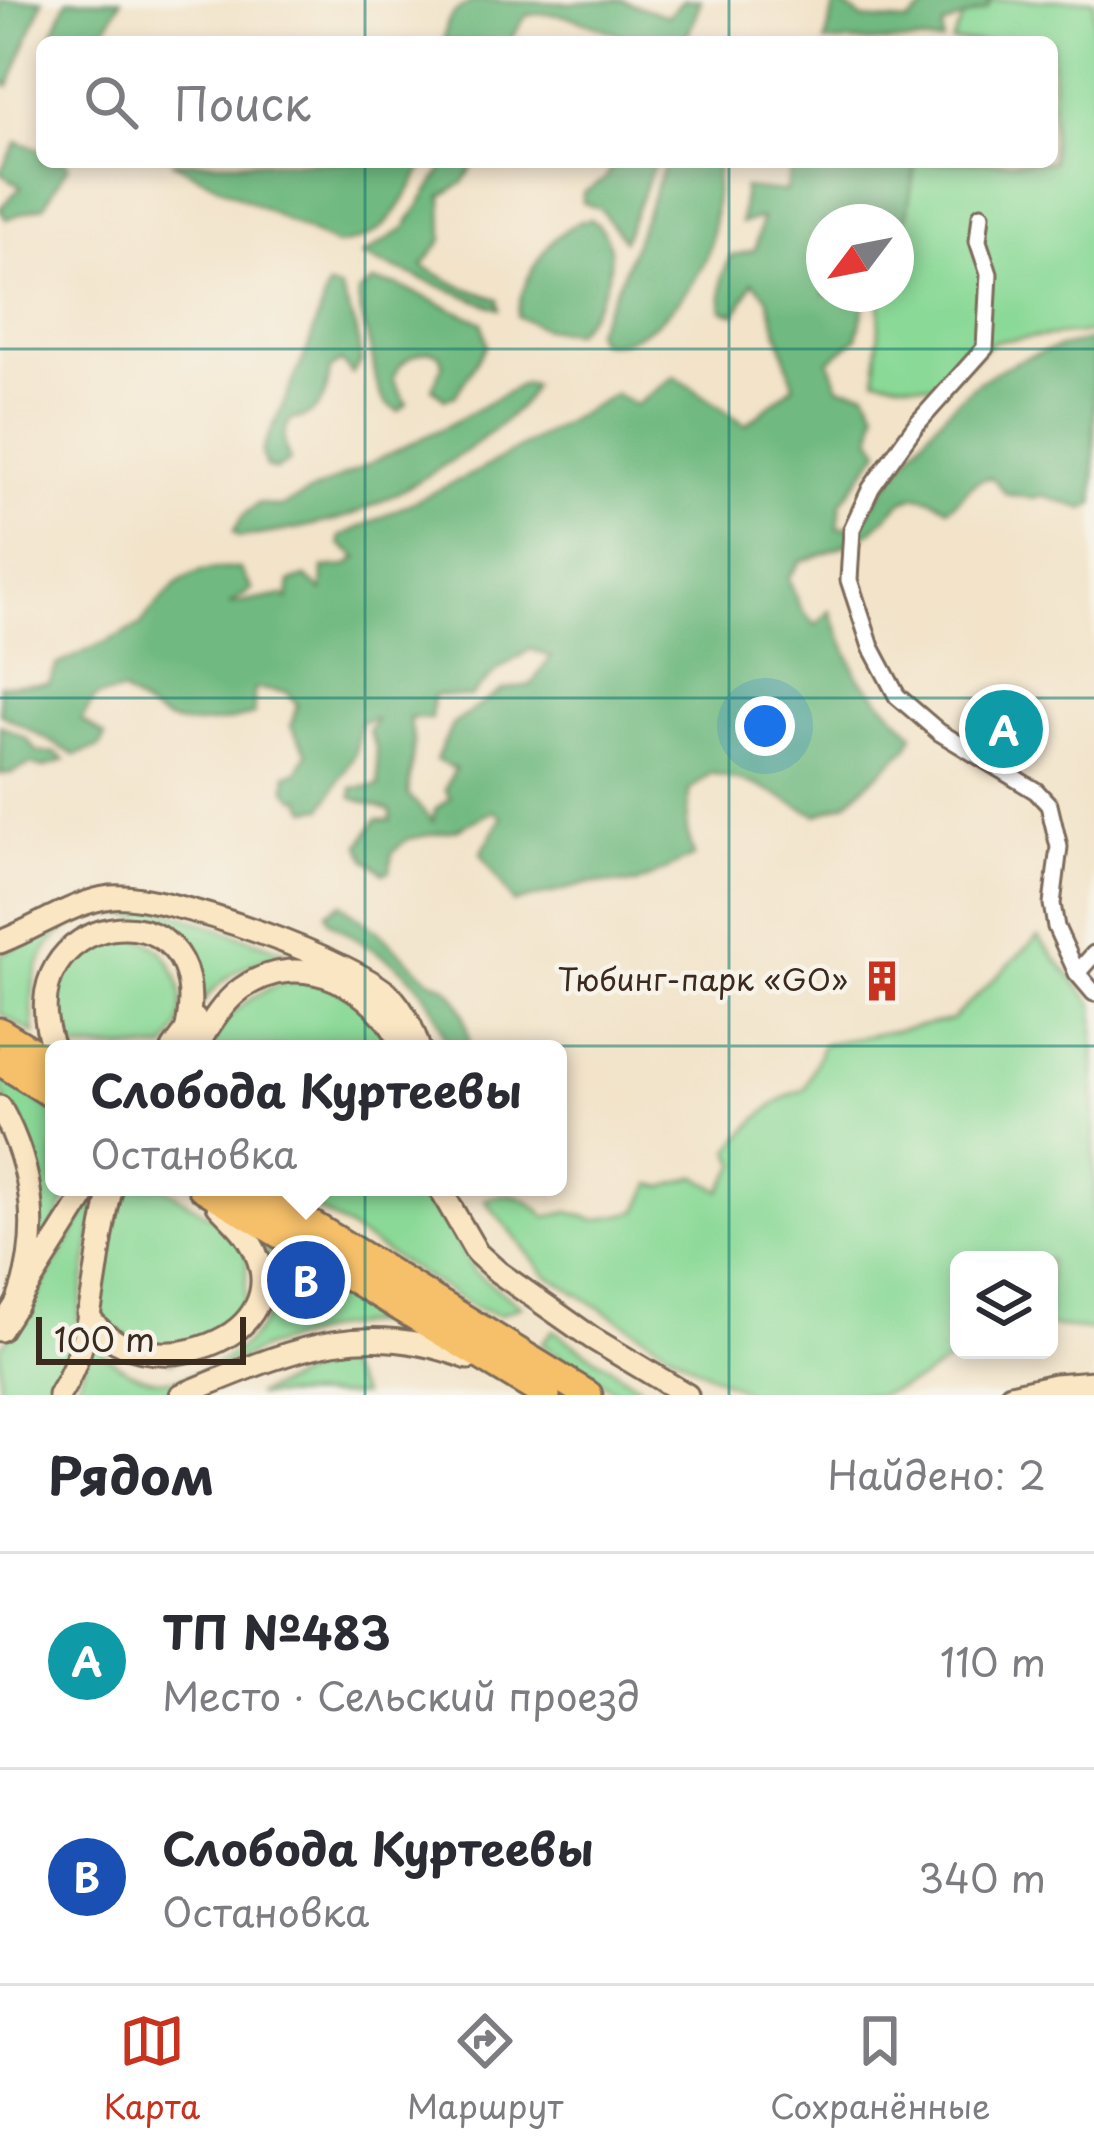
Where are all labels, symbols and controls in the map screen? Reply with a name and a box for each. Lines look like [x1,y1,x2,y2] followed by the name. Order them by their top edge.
[36,36,1058,168] search box
[174,68,311,136] text: Поиск
[78,69,144,135] icon: search
[806,204,914,312] north arrow
[965,684,1043,774] pin: A
[735,696,795,756] your location
[558,956,848,1001] place label: Тюбинг-парк «GO»
[859,958,905,1004] building icon: Тюбинг-парк «GO»
[45,1040,567,1196] popup
[90,1055,522,1123] text: Слобода Куртеевы
[90,1123,297,1182] text: Остановка
[267,1235,345,1325] pin: B
[950,1251,1058,1359] map controls
[950,1251,1058,1359] button: layers
[36,1311,246,1364] scale bar
[54,1313,155,1363] text: 100 m
[48,1435,214,1512] text: Рядом
[827,1444,1046,1503] text: Найдено: 2
[162,1597,391,1665] text: ТП №483
[72,1631,102,1690] text: A
[940,1631,1046,1690] text: 110 m
[162,1665,640,1724] text: Место · Сельский проезд
[162,1813,594,1881] text: Слобода Куртеевы
[74,1847,100,1906] text: B
[918,1847,1046,1906] text: 340 m
[162,1881,369,1940] text: Остановка
[103,2008,200,2130] tab: Карта
[407,2008,563,2130] tab: Маршрут
[770,2008,991,2130] tab: Сохранённые

